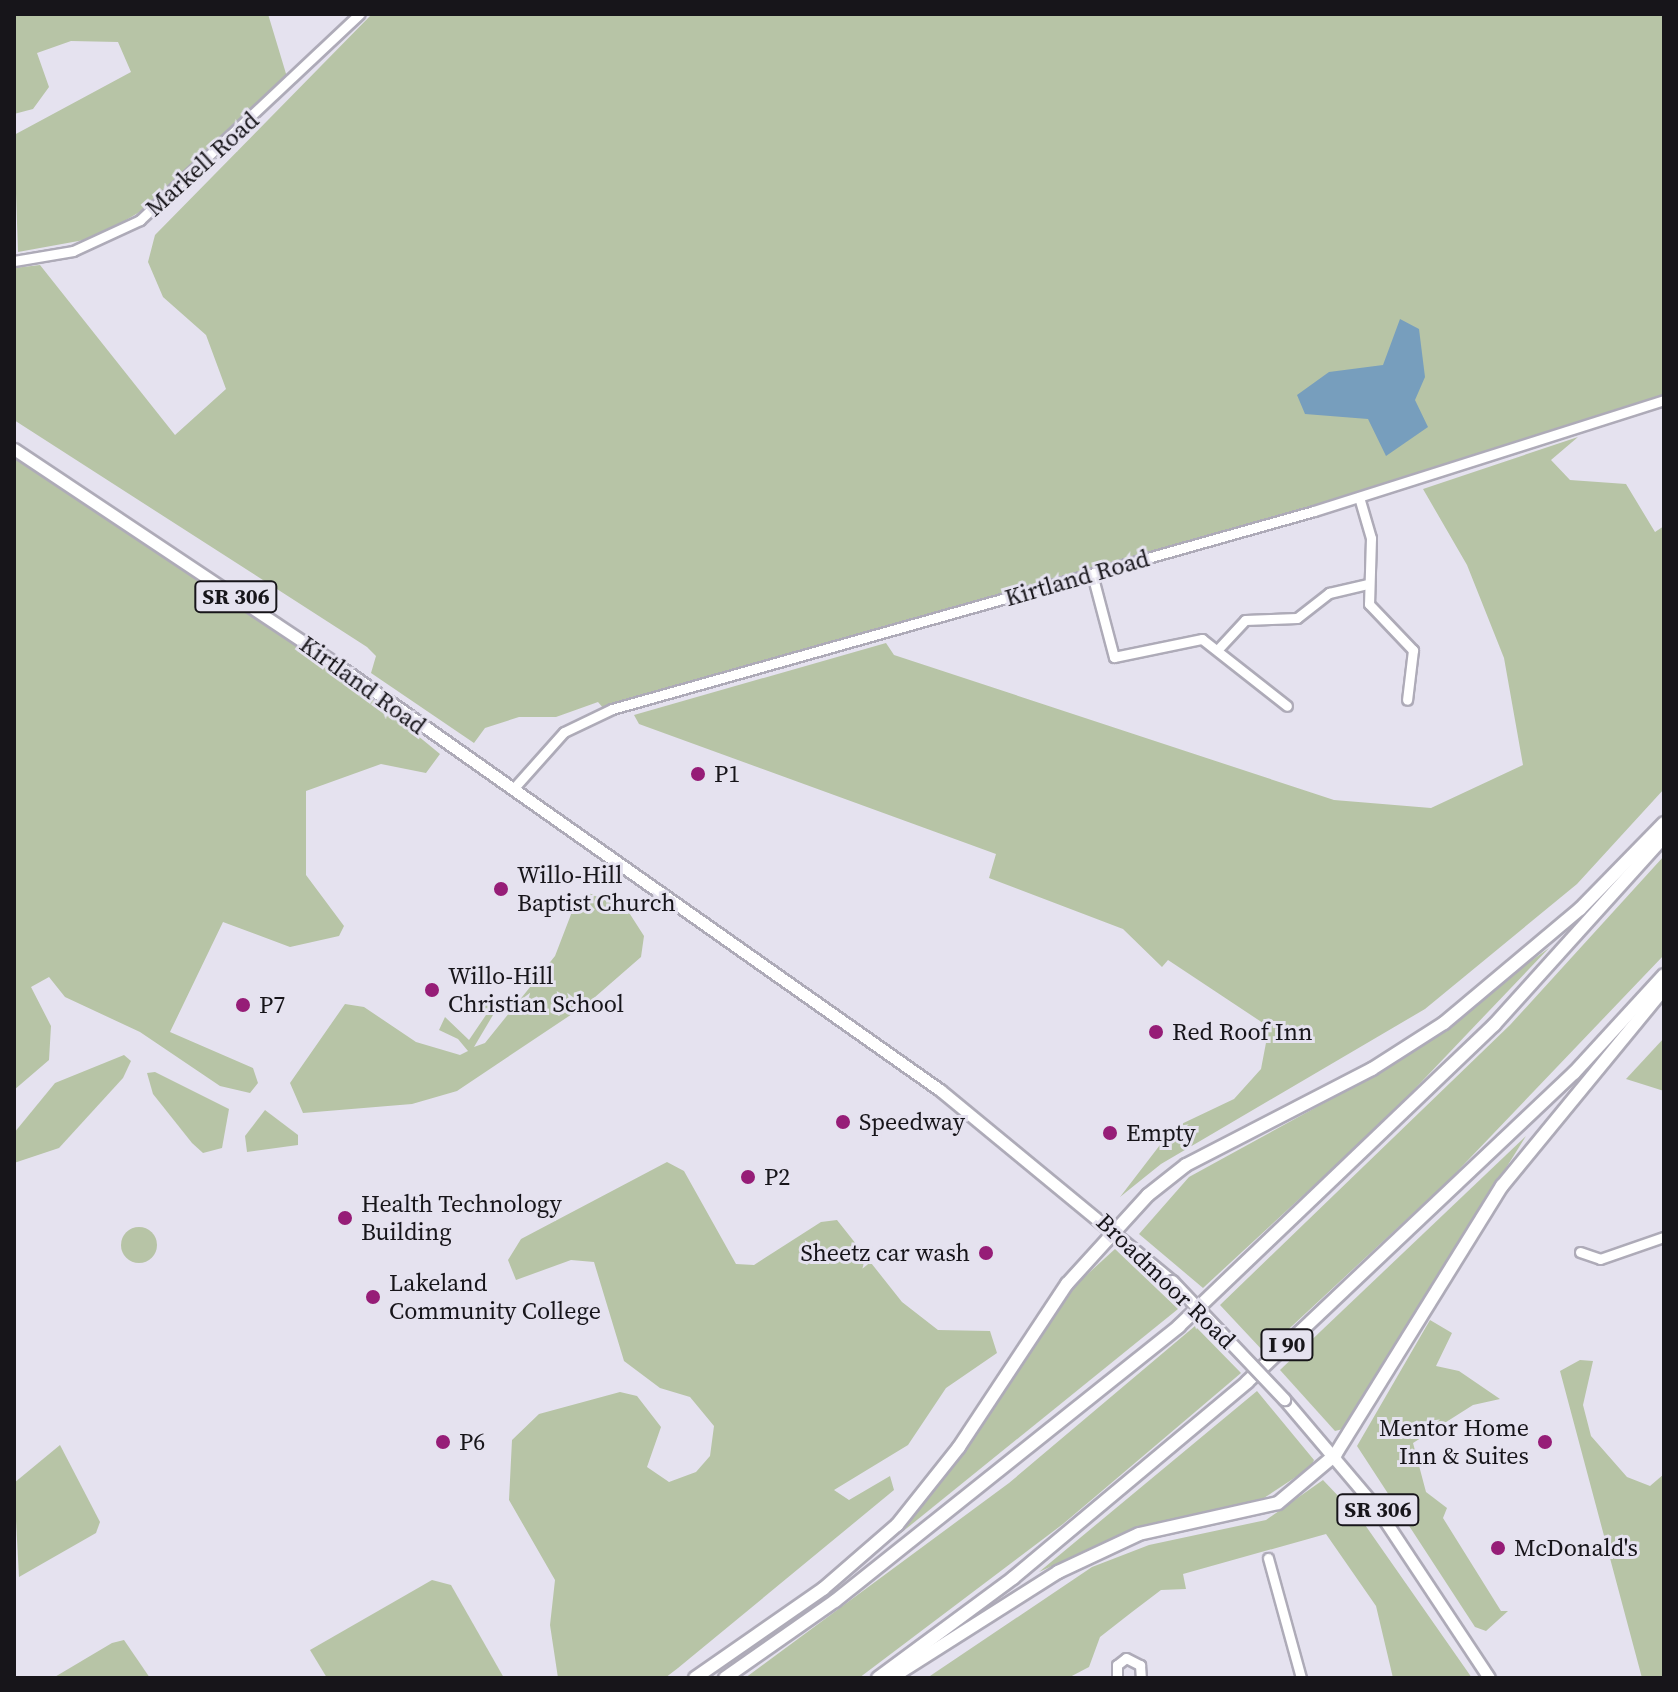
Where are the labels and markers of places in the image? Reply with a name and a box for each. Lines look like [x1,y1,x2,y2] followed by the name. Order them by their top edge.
[714,760,740,788] place label: P1
[689,765,707,783] marker: P1
[517,861,676,917] place label: Willo-Hill Baptist Church
[492,880,510,898] marker: Willo-Hill Baptist Church
[448,962,624,1018] place label: Willo-Hill Christian School
[423,981,441,999] marker: Willo-Hill Christian School
[259,991,285,1019] place label: P7
[234,996,252,1014] marker: P7
[1172,1018,1313,1046] place label: Red Roof Inn
[1147,1023,1165,1041] marker: Red Roof Inn
[859,1108,965,1136] place label: Speedway
[834,1113,852,1131] marker: Speedway
[1126,1119,1196,1147] place label: Empty
[1101,1124,1119,1142] marker: Empty
[764,1163,790,1191] place label: P2
[739,1168,757,1186] marker: P2
[361,1190,562,1246] place label: Health Technology Building
[336,1209,354,1227] marker: Health Technology Building
[800,1239,970,1267] place label: Sheetz car wash
[977,1244,995,1262] marker: Sheetz car wash
[389,1269,601,1325] place label: Lakeland Community College
[364,1288,382,1306] marker: Lakeland Community College
[1379,1414,1529,1470] place label: Mentor Home Inn & Suites
[459,1428,485,1456] place label: P6
[434,1433,452,1451] marker: P6
[1536,1433,1554,1451] marker: Mentor Home Inn & Suites
[1514,1534,1638,1562] place label: McDonald's
[1489,1539,1507,1557] marker: McDonald's

